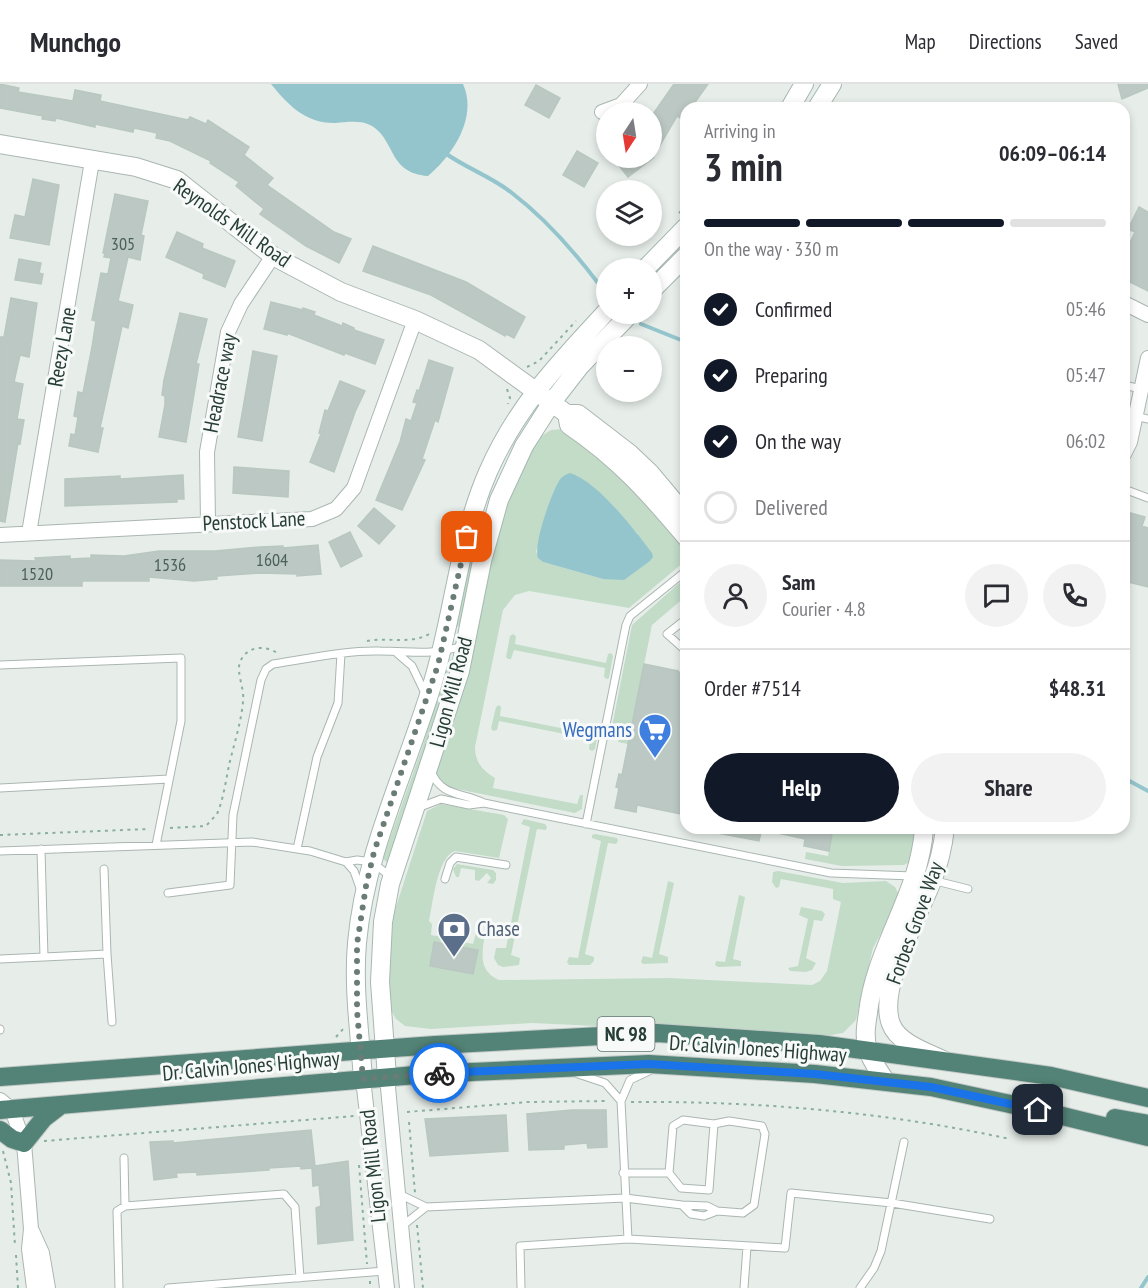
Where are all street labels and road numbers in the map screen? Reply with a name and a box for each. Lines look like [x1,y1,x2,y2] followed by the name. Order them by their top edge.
[168,172,296,273] street label: Reynolds Mill Road
[41,305,82,389] street label: Reezy Lane
[197,331,242,435] street label: Headrace way
[202,504,306,537] street label: Penstock Lane
[423,634,478,750] street label: Ligon Mill Road
[880,858,949,988] street label: Forbes Grove Way
[598,1017,654,1051] road number: NC 98
[668,1029,848,1068] street label: Dr. Calvin Jones Highway
[161,1044,341,1087] street label: Dr. Calvin Jones Highway
[353,1108,392,1224] street label: Ligon Mill Road

